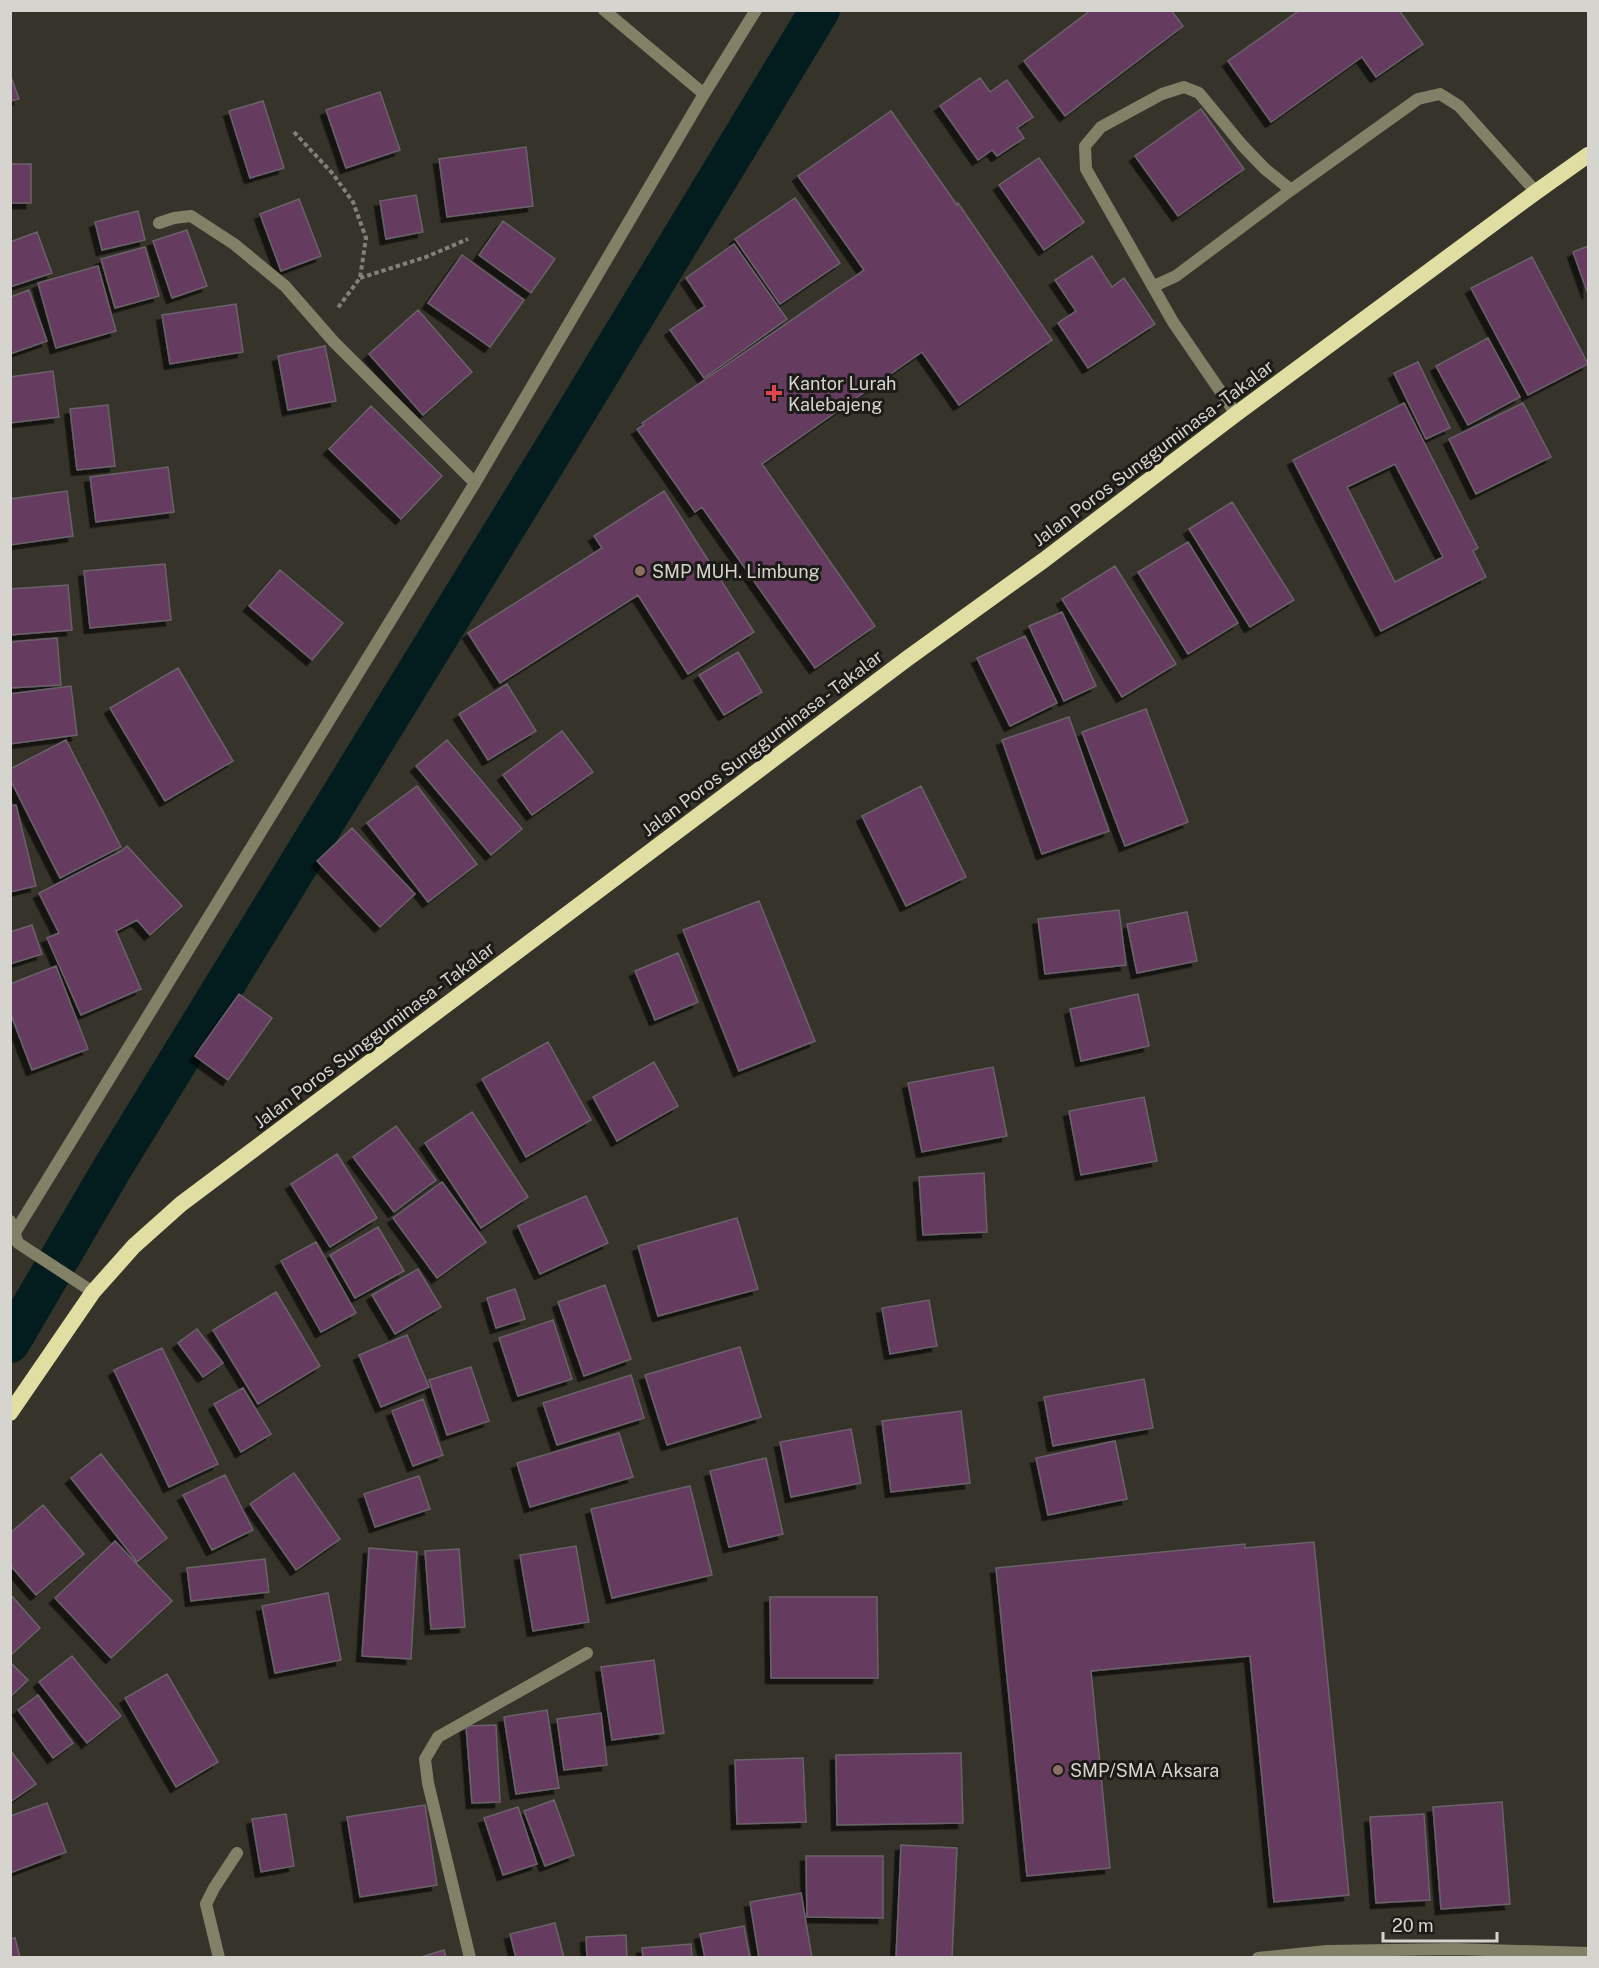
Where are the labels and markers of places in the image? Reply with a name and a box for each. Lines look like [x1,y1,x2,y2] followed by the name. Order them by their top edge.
[788,373,896,415] place label: Kantor Lurah Kalebajeng
[765,384,783,402] marker: Kantor Lurah Kalebajeng
[652,561,820,582] place label: SMP MUH. Limbung
[633,564,647,578] marker: SMP MUH. Limbung
[1070,1760,1219,1781] place label: SMP/SMA Aksara
[1051,1763,1065,1777] marker: SMP/SMA Aksara

